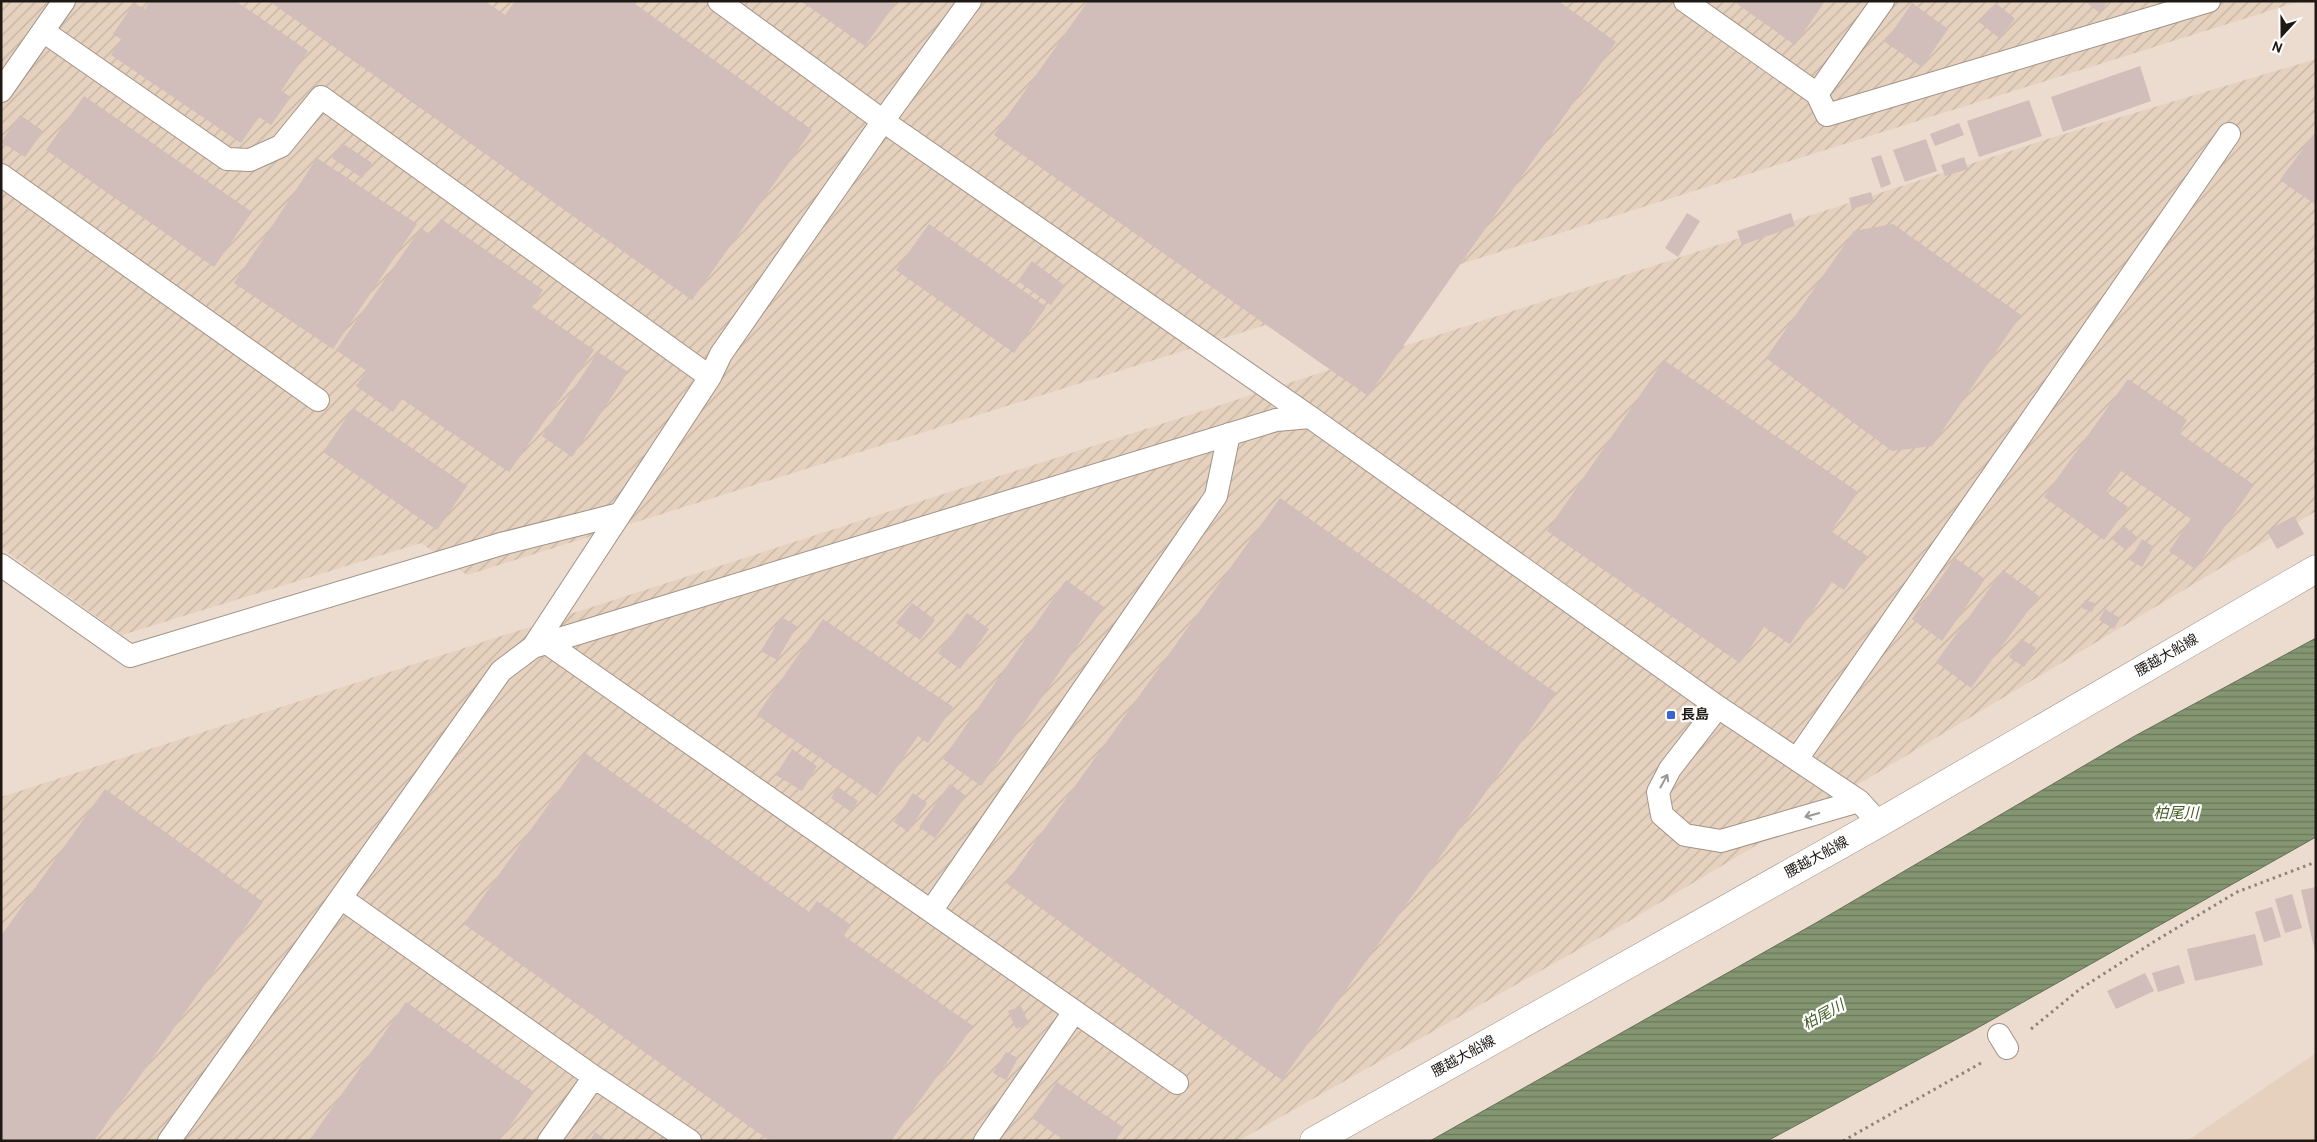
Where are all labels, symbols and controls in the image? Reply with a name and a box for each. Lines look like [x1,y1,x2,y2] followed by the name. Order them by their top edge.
[2257,10,2307,60] north arrow
[2270,36,2286,55] text: N
[2132,631,2202,681] street label: 腰越大船線
[1681,707,1709,724] place label: 長島
[1665,709,1677,721] marker: 長島
[1659,774,1669,789] one-way arrow
[2153,805,2200,824] water label: 柏尾川
[1804,810,1820,820] one-way arrow
[1782,834,1852,882] street label: 腰越大船線
[1800,996,1850,1035] water label: 柏尾川
[1429,1033,1499,1081] street label: 腰越大船線

